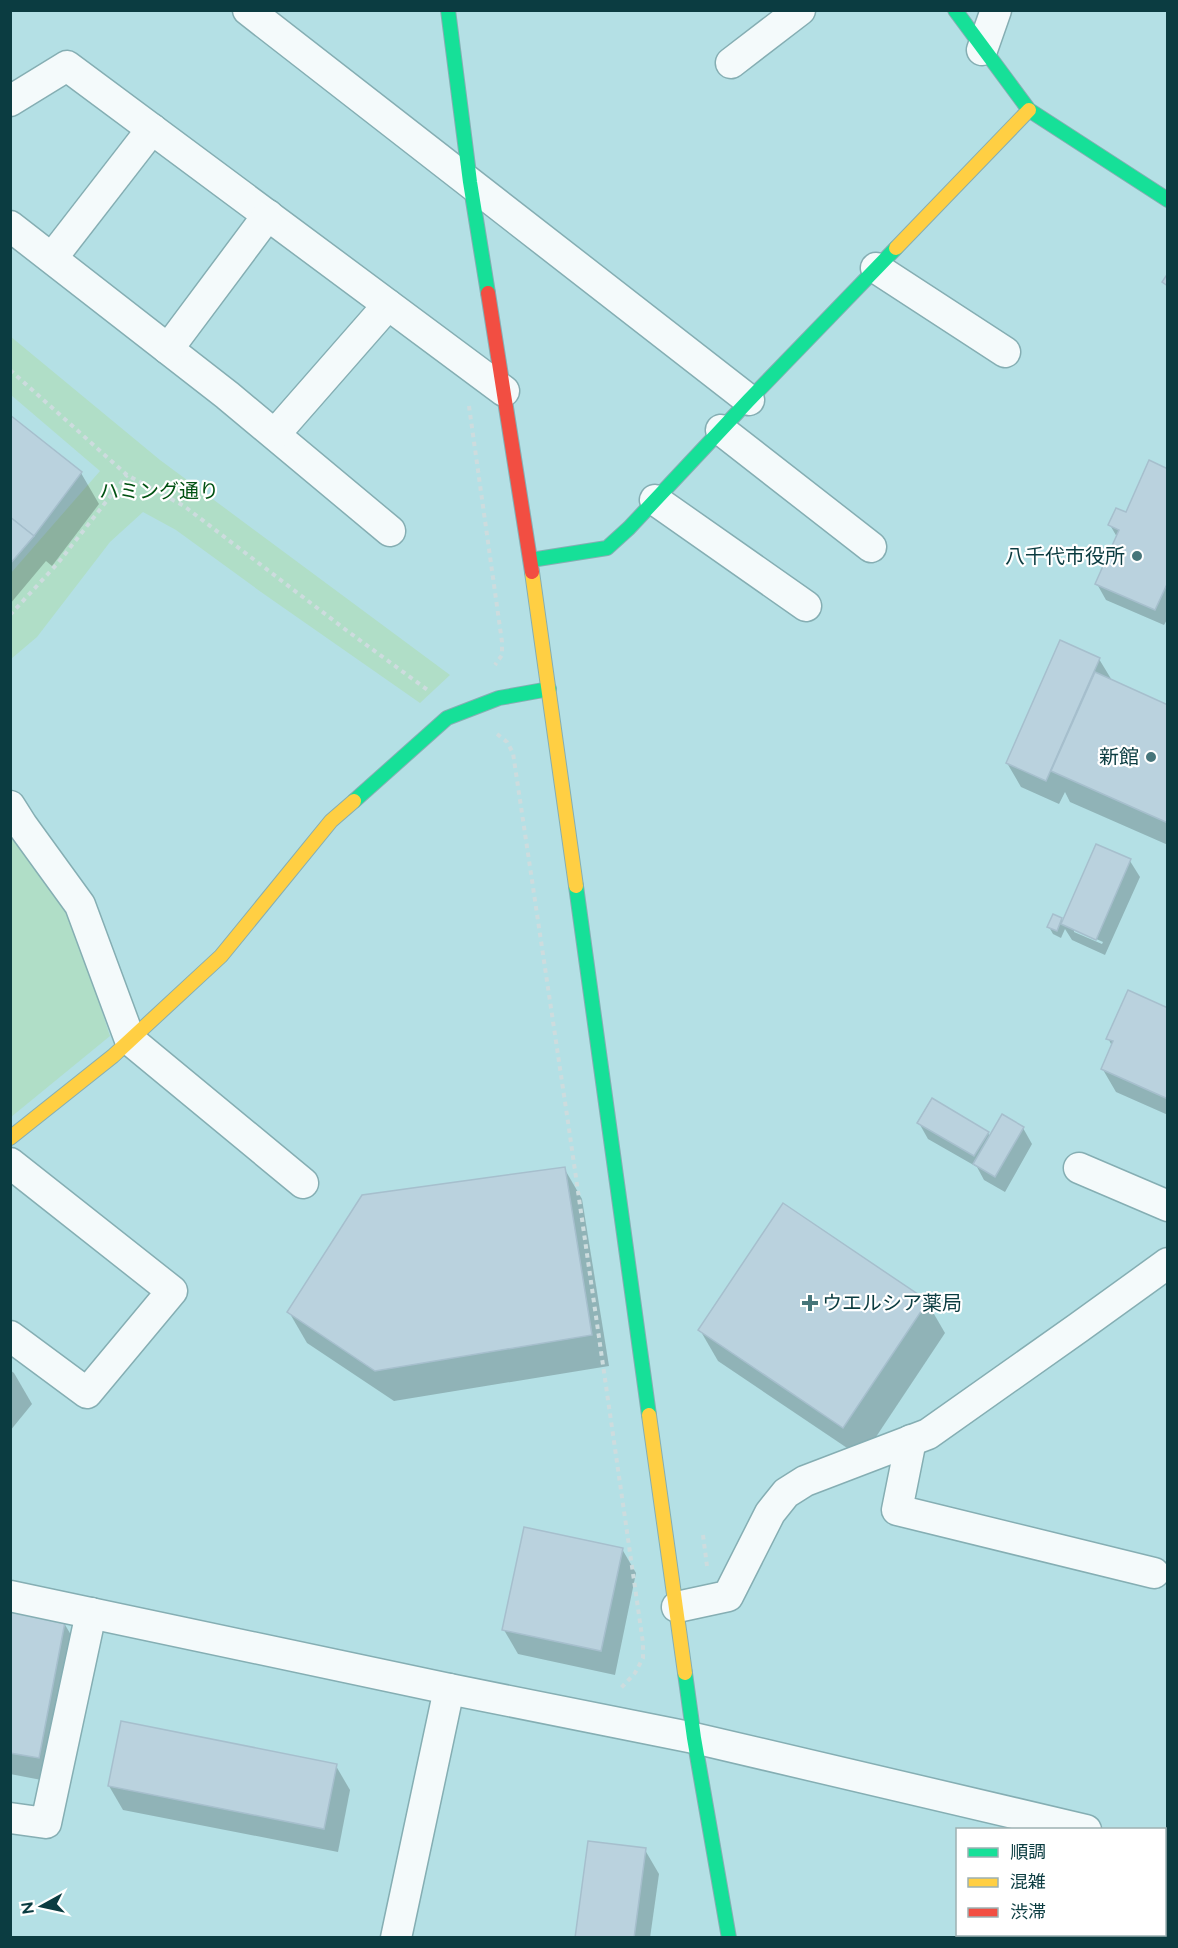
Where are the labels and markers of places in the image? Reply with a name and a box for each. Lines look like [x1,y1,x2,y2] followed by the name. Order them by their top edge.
[1005,544,1125,568] place label: 八千代市役所
[1130,549,1144,563] marker: 八千代市役所
[1099,745,1139,769] place label: 新館
[1144,750,1158,764] marker: 新館
[822,1291,962,1315] place label: ウエルシア薬局
[803,1296,817,1310] marker: ウエルシア薬局

